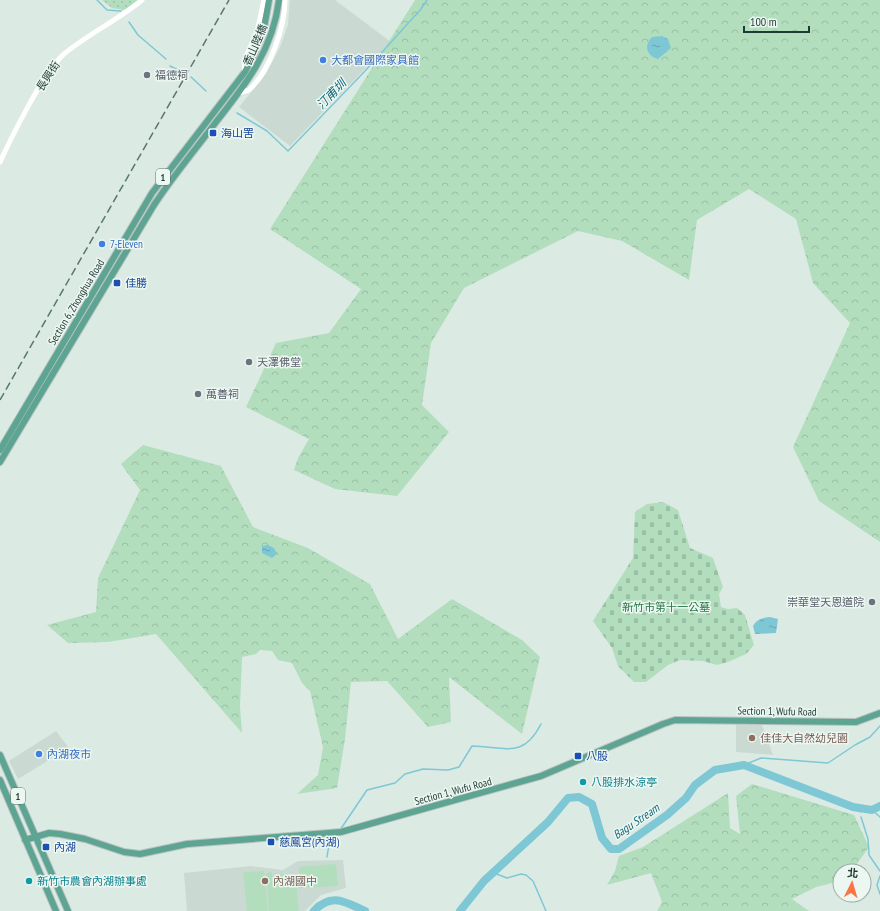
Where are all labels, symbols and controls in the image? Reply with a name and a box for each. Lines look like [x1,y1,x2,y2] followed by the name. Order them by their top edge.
[744,8,809,34] scale bar
[750,14,777,29] text: 100 m
[240,22,270,68] street label: 香山陸橋
[331,53,419,67] place label: 大都會國際家具館
[318,55,328,65] marker: 大都會國際家具館
[33,58,63,94] street label: 長興街
[155,68,188,82] place label: 福德祠
[142,70,152,80] marker: 福德祠
[313,74,350,112] water label: 汀甫圳
[221,126,254,140] place label: 海山罟
[208,128,218,138] marker: 海山罟
[156,169,170,185] road number: 1
[110,237,143,251] place label: 7-Eleven
[97,239,107,249] marker: 7-Eleven
[45,256,107,348] street label: Section 6, Zhonghua Road
[125,276,147,290] place label: 佳勝
[112,278,122,288] marker: 佳勝
[257,355,301,369] place label: 天澤佛堂
[244,357,254,367] marker: 天澤佛堂
[206,387,239,401] place label: 萬善祠
[193,389,203,399] marker: 萬善祠
[787,595,864,609] place label: 崇華堂天恩道院
[867,597,877,607] marker: 崇華堂天恩道院
[622,600,710,614] park label: 新竹市第十一公墓
[737,703,817,719] street label: Section 1, Wufu Road
[760,731,848,745] place label: 佳佳大自然幼兒園
[747,733,757,743] marker: 佳佳大自然幼兒園
[47,747,91,761] place label: 內湖夜市
[34,749,44,759] marker: 內湖夜市
[586,749,608,763] place label: 八股
[573,751,583,761] marker: 八股
[413,774,493,808] street label: Section 1, Wufu Road
[591,775,657,789] place label: 八股排水涼亭
[578,777,588,787] marker: 八股排水涼亭
[11,788,25,804] road number: 1
[610,799,663,842] water label: Bagu Stream
[279,835,340,849] place label: 慈鳳宮(內湖)
[266,837,276,847] marker: 慈鳳宮(內湖)
[54,840,76,854] place label: 內湖
[41,842,51,852] marker: 內湖
[832,863,872,903] north arrow
[847,866,859,880] text: 北
[37,874,147,888] place label: 新竹市農會內湖辦事處
[273,874,317,888] place label: 內湖國中
[24,876,34,886] marker: 新竹市農會內湖辦事處
[260,876,270,886] marker: 內湖國中

